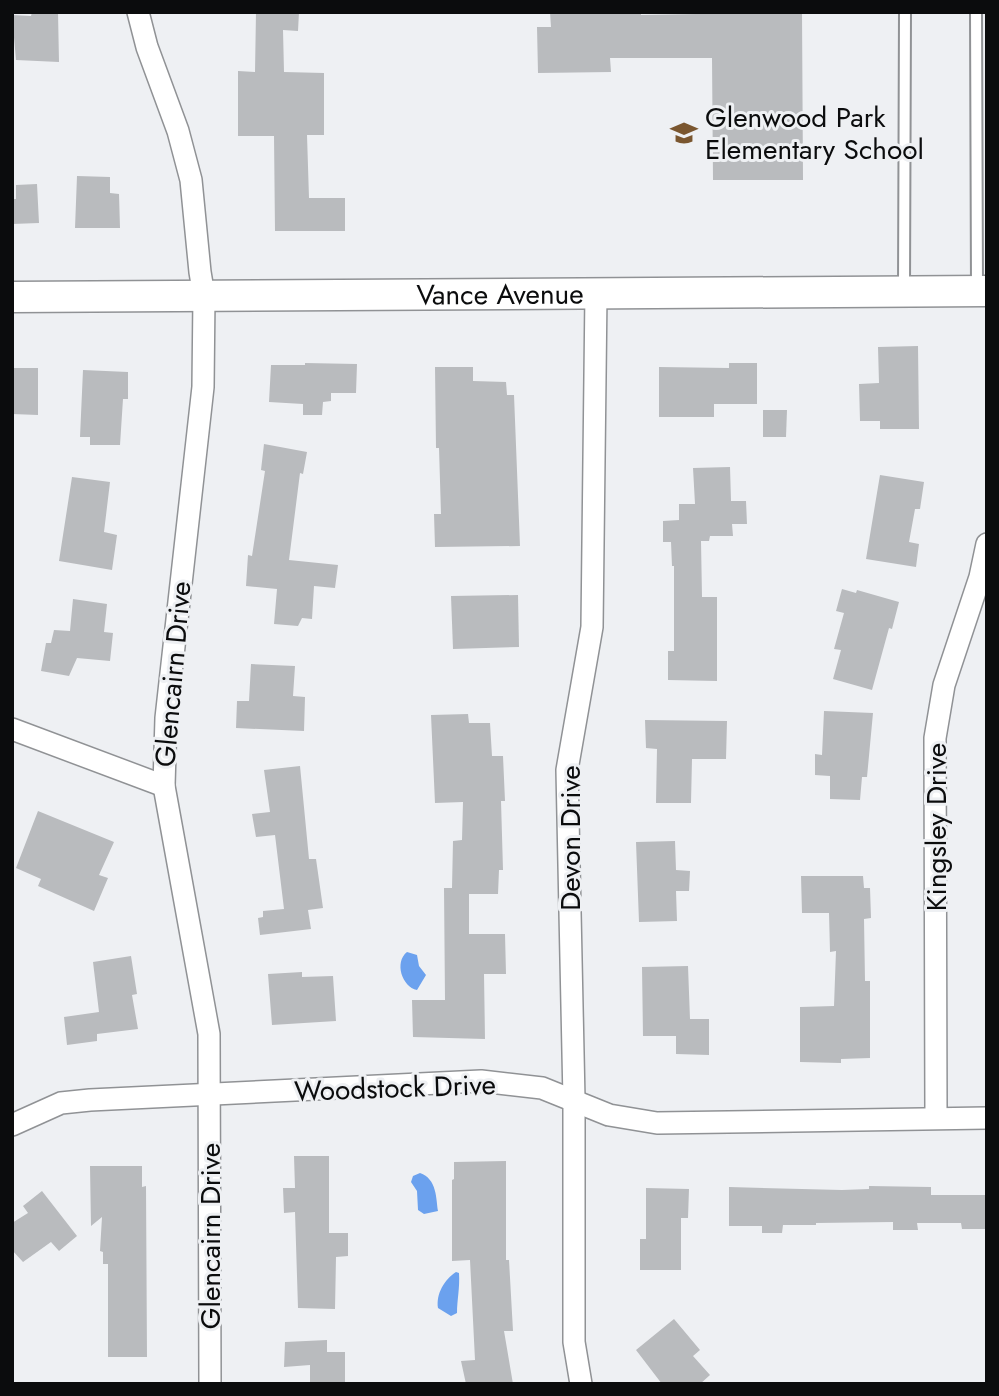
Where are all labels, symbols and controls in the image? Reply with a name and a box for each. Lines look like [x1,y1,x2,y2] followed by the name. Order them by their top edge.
[705,97,924,170] place label: Glenwood Park Elementary School
[669,118,699,148] school or university icon: Glenwood Park Elementary School
[416,273,584,315] street label: Vance Avenue
[144,579,202,769] street label: Glencairn Drive
[916,743,957,911] street label: Kingsley Drive
[550,765,591,911] street label: Devon Drive
[294,1064,496,1112] street label: Woodstock Drive
[190,1143,231,1329] street label: Glencairn Drive

